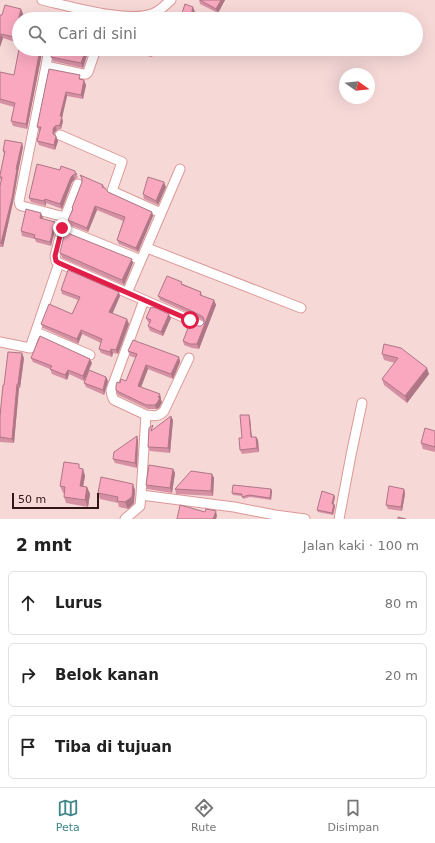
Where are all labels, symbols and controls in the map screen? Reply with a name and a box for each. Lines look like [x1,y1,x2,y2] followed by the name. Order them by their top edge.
[12,12,423,56] search box
[26,23,48,45] icon: search
[58,25,137,43] text: Cari di sini
[339,68,375,104] north arrow
[53,219,71,237] route end
[181,311,199,329] route start
[12,491,99,510] scale bar
[18,493,46,506] text: 50 m
[16,535,72,555] text: 2 mnt
[303,538,419,553] text: Jalan kaki · 100 m
[17,592,39,614] icon: ahead
[55,594,102,612] text: Lurus
[385,596,418,611] text: 80 m
[17,664,39,686] icon: right
[55,666,159,684] text: Belok kanan
[385,668,418,683] text: 20 m
[17,736,39,758] icon: arrive
[55,738,172,756] text: Tiba di tujuan
[56,797,80,834] tab: Peta
[191,797,216,834] tab: Rute
[328,797,379,834] tab: Disimpan

